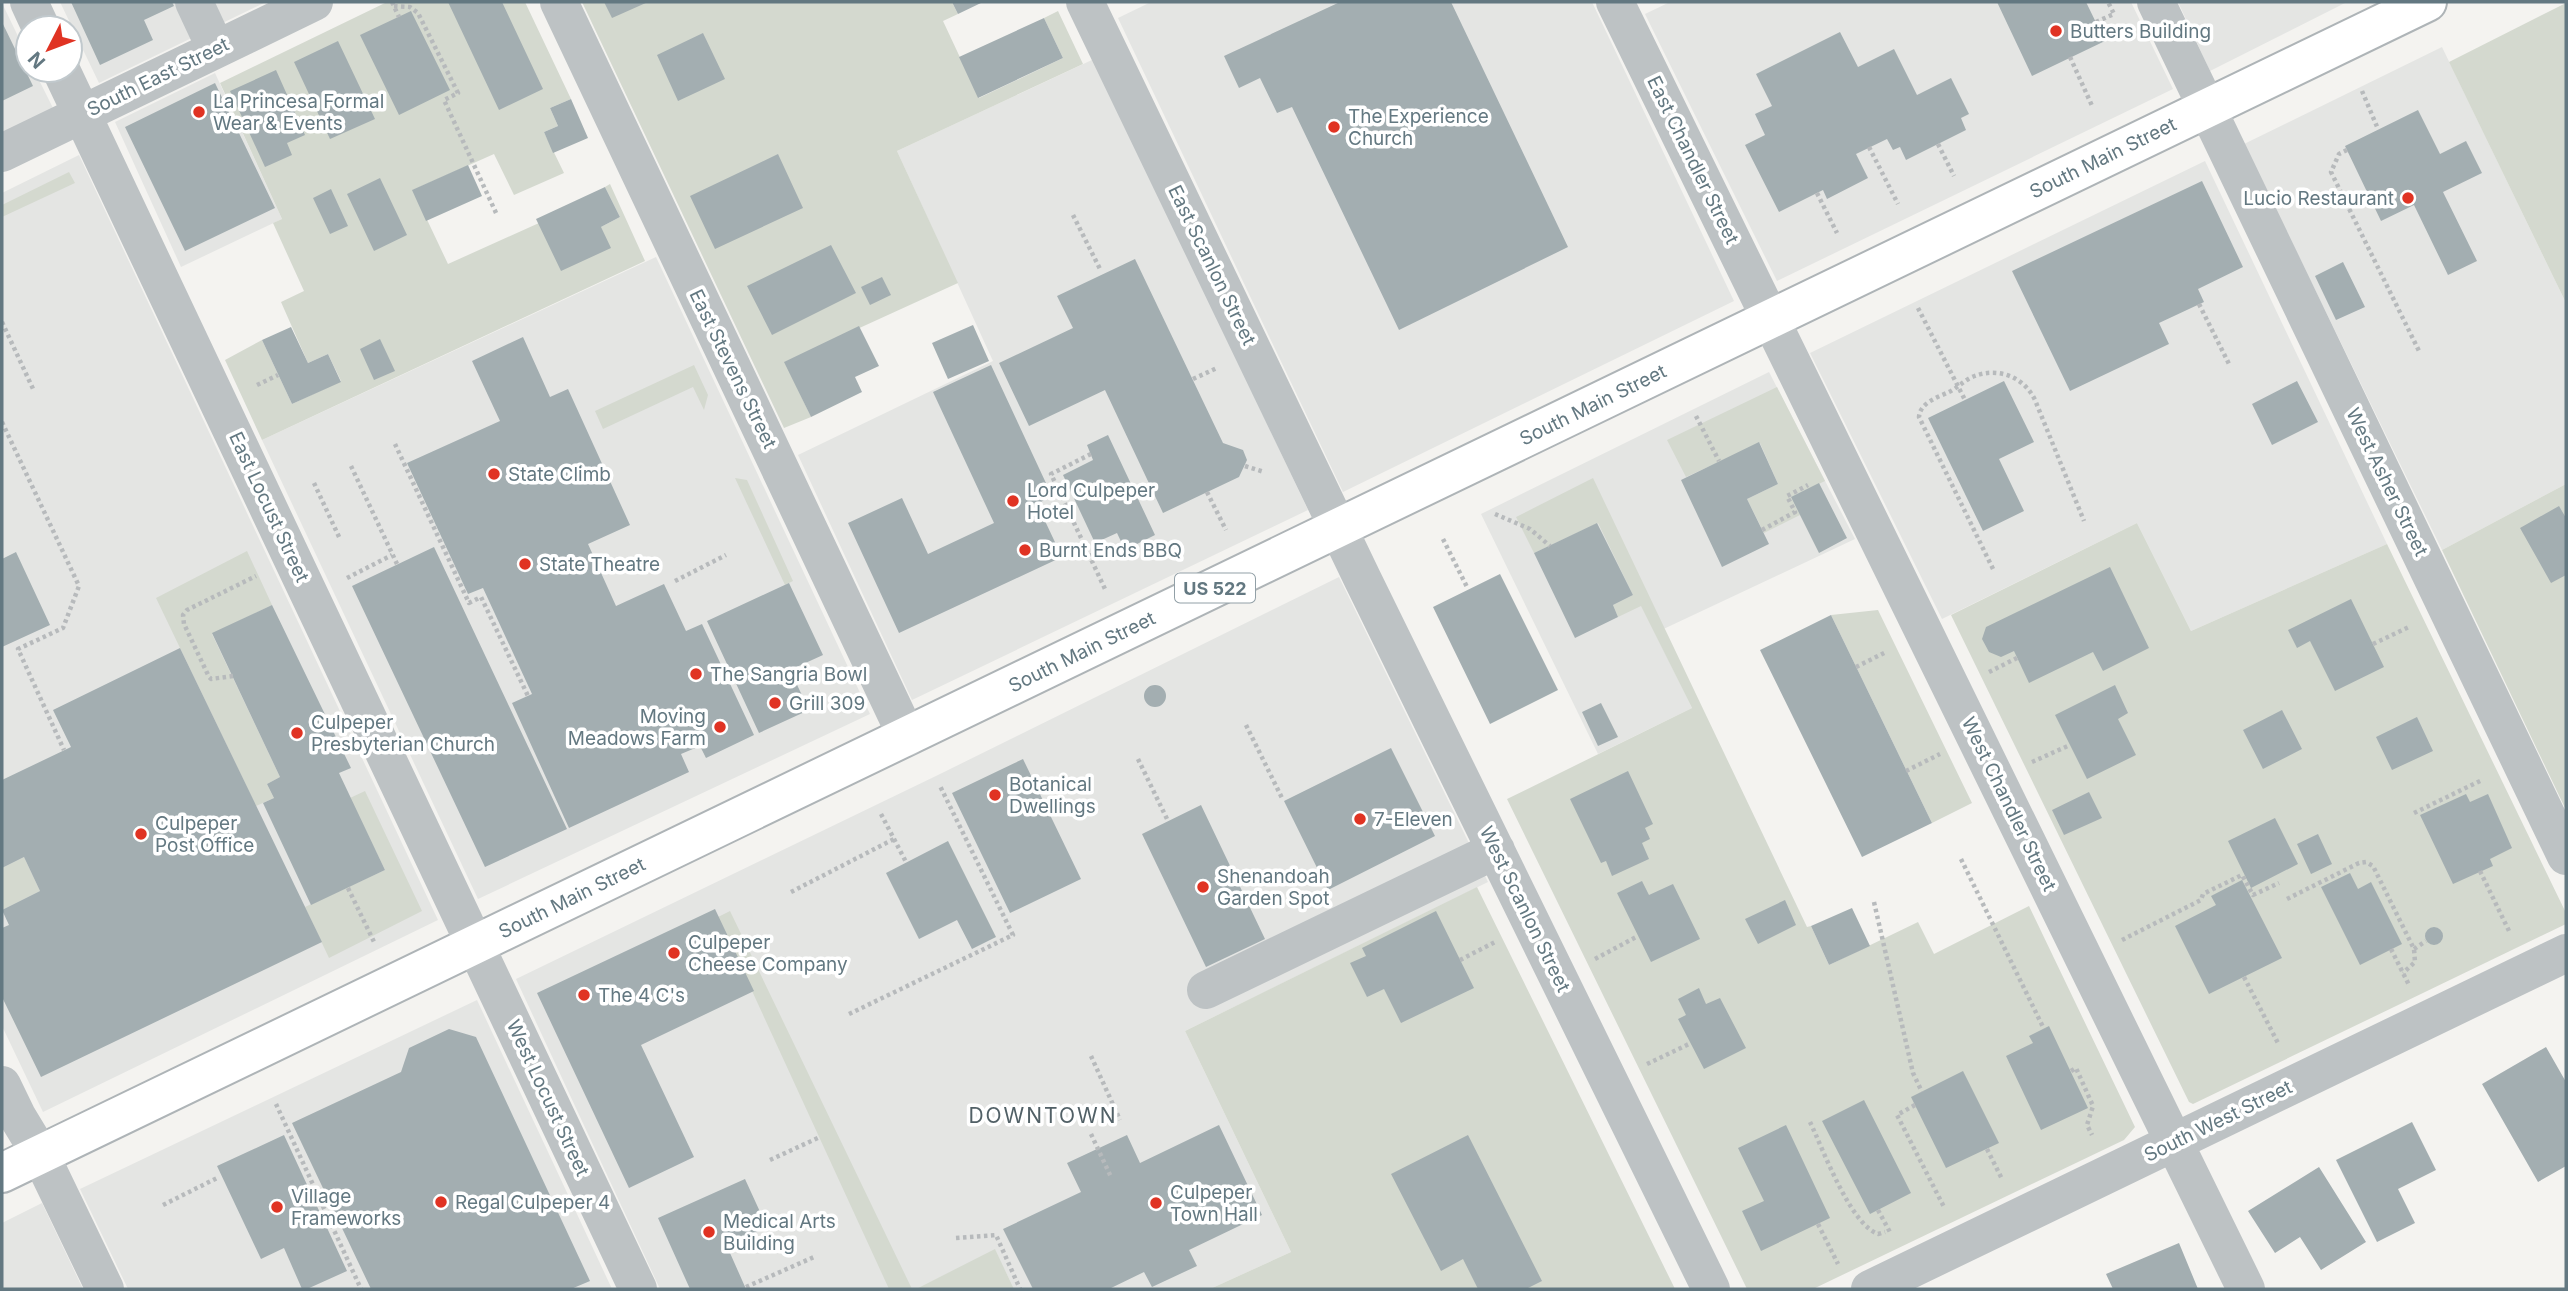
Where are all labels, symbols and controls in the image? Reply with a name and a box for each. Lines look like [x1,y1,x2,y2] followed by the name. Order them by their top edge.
[14,14,84,84] north arrow
[2070,20,2211,43] place label: Butters Building
[2048,23,2064,39] marker: Butters Building
[83,33,233,121] street label: South East Street
[23,47,50,73] text: N
[1642,72,1744,248] street label: East Chandler Street
[213,90,384,135] place label: La Princesa Formal Wear & Events
[191,104,207,120] marker: La Princesa Formal Wear & Events
[1348,105,1489,150] place label: The Experience Church
[2026,113,2180,203] street label: South Main Street
[1326,119,1342,135] marker: The Experience Church
[1163,181,1261,349] street label: East Scanlon Street
[2243,187,2394,210] place label: Lucio Restaurant
[2400,190,2416,206] marker: Lucio Restaurant
[684,286,782,452] street label: East Stevens Street
[1516,360,1670,450] street label: South Main Street
[2341,404,2433,560] street label: West Asher Street
[224,428,314,586] street label: East Locust Street
[508,463,611,486] place label: State Climb
[486,466,502,482] marker: State Climb
[1027,479,1155,524] place label: Lord Culpeper Hotel
[1005,493,1021,509] marker: Lord Culpeper Hotel
[1039,539,1182,562] place label: Burnt Ends BBQ
[1017,542,1033,558] marker: Burnt Ends BBQ
[539,553,660,576] place label: State Theatre
[517,556,533,572] marker: State Theatre
[1175,574,1255,602] road number: US 522
[1005,607,1159,697] street label: South Main Street
[710,663,867,686] place label: The Sangria Bowl
[688,666,704,682] marker: The Sangria Bowl
[789,692,865,715] place label: Grill 309
[767,695,783,711] marker: Grill 309
[568,705,706,750] place label: Moving Meadows Farm
[311,711,495,756] place label: Culpeper Presbyterian Church
[1957,713,2061,895] street label: West Chandler Street
[712,719,728,735] marker: Moving Meadows Farm
[289,725,305,741] marker: Culpeper Presbyterian Church
[1009,773,1096,818] place label: Botanical Dwellings
[987,787,1003,803] marker: Botanical Dwellings
[1374,808,1453,831] place label: 7-Eleven
[1352,811,1368,827] marker: 7-Eleven
[155,812,254,857] place label: Culpeper Post Office
[1475,822,1575,996] street label: West Scanlon Street
[133,826,149,842] marker: Culpeper Post Office
[495,853,649,943] street label: South Main Street
[1217,865,1330,910] place label: Shenandoah Garden Spot
[1195,879,1211,895] marker: Shenandoah Garden Spot
[688,931,848,976] place label: Culpeper Cheese Company
[666,945,682,961] marker: Culpeper Cheese Company
[598,984,685,1007] place label: The 4 C's
[576,987,592,1003] marker: The 4 C's
[502,1016,594,1180] street label: West Locust Street
[2140,1075,2296,1167] street label: South West Street
[968,1103,1118,1128] district label: DOWNTOWN
[1170,1181,1258,1226] place label: Culpeper Town Hall
[291,1185,401,1230] place label: Village Frameworks
[455,1191,610,1214] place label: Regal Culpeper 4
[433,1194,449,1210] marker: Regal Culpeper 4
[1148,1195,1164,1211] marker: Culpeper Town Hall
[269,1199,285,1215] marker: Village Frameworks
[723,1210,836,1255] place label: Medical Arts Building
[701,1224,717,1240] marker: Medical Arts Building

